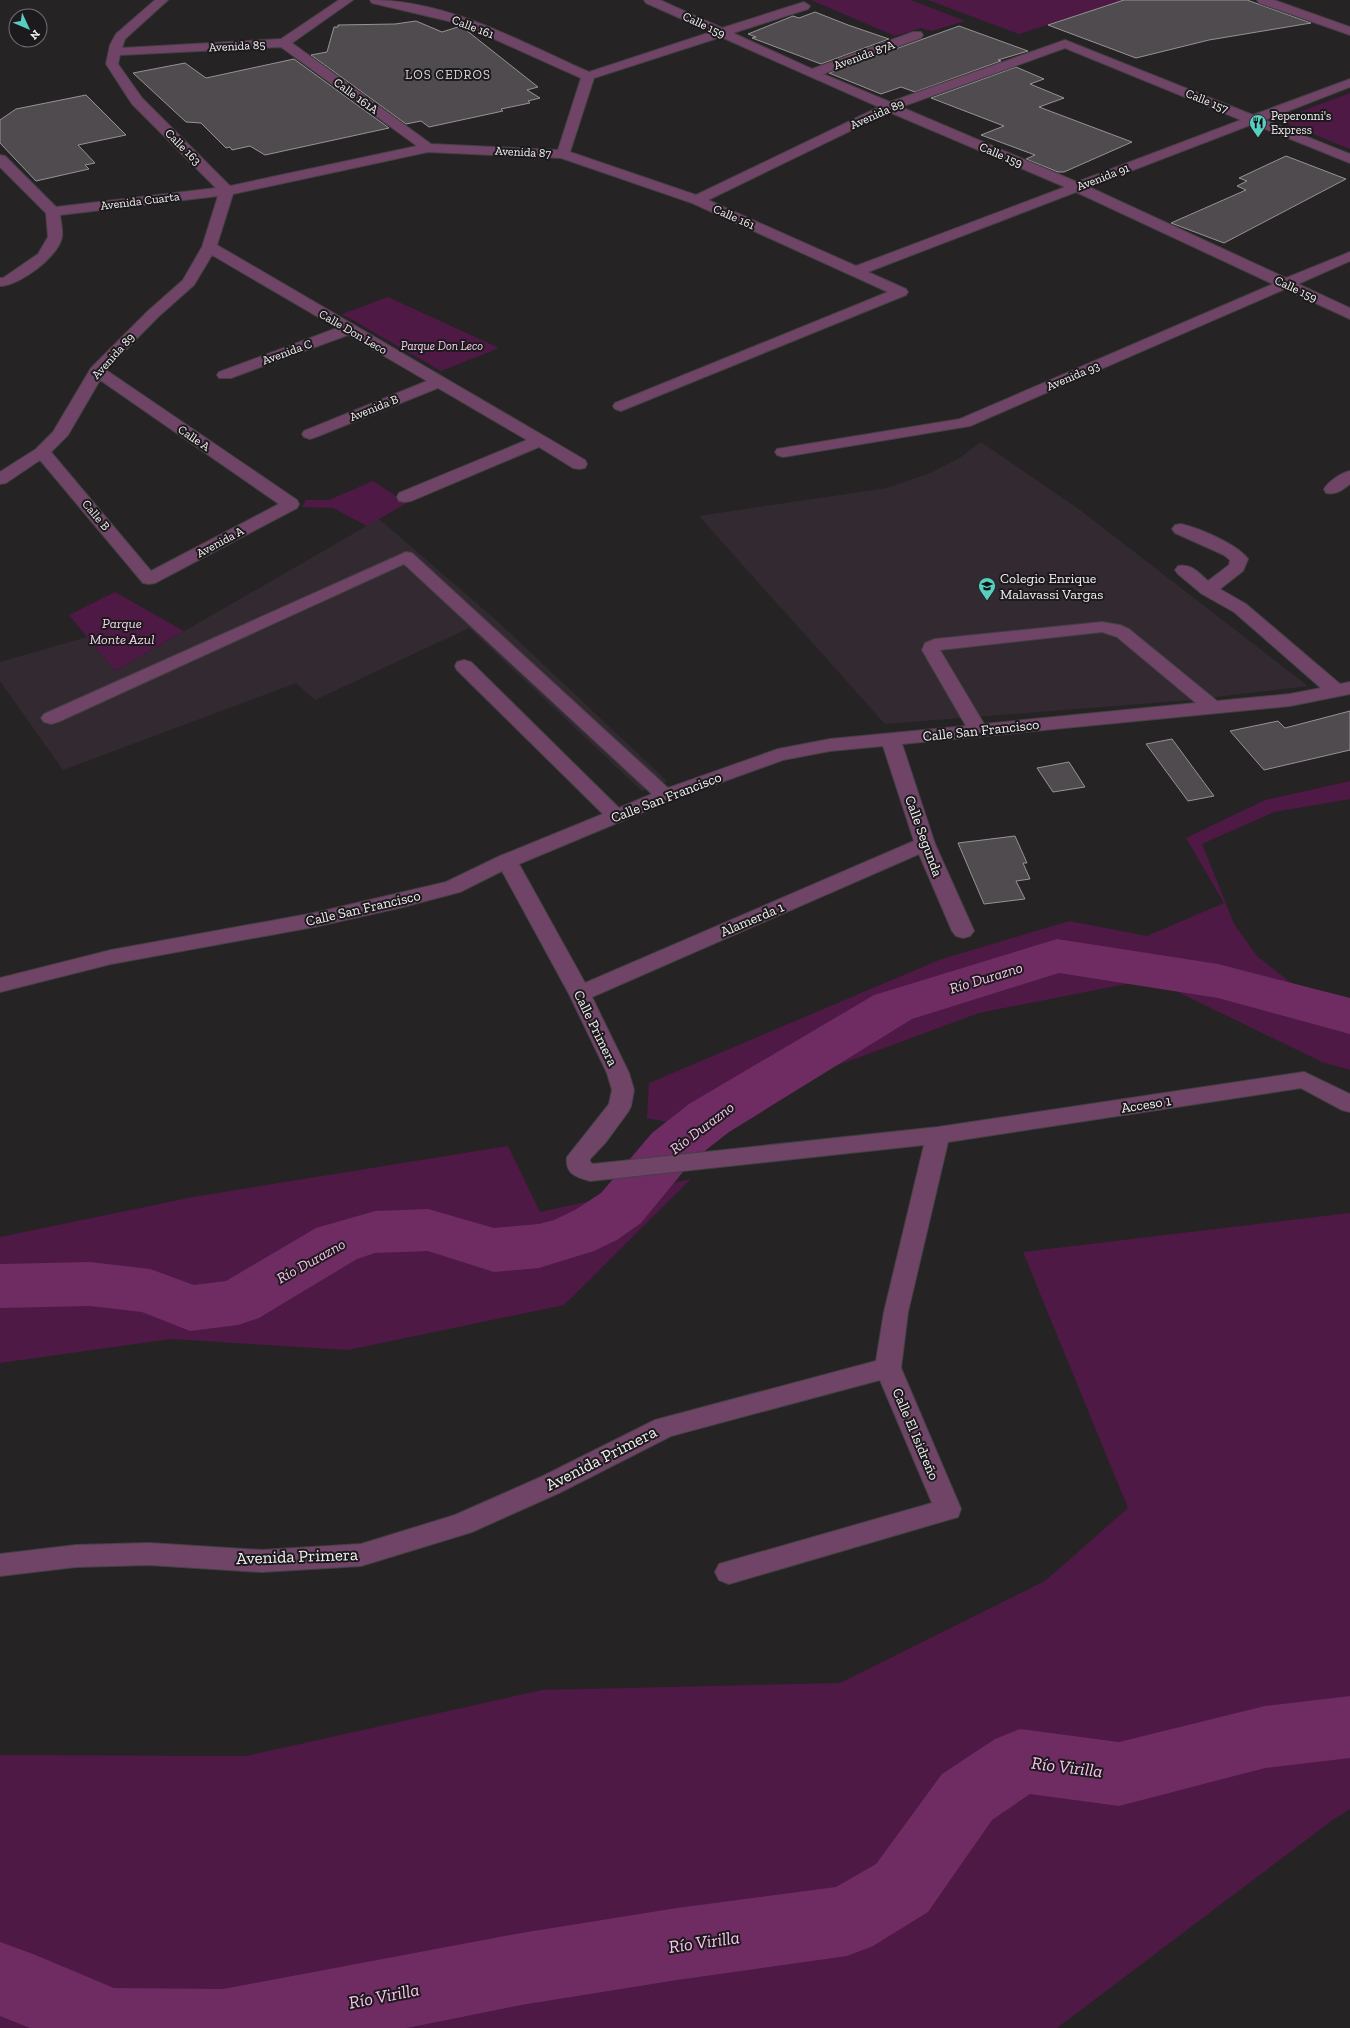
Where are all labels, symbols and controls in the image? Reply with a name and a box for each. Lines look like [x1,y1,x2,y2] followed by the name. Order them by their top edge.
[8,8,48,48] north arrow
[680,9,728,41] street label: Calle 159
[450,13,496,42] street label: Calle 161
[27,27,42,43] text: N
[832,37,896,72] street label: Avenida 87A
[208,38,266,54] street label: Avenida 85
[405,67,491,82] district label: LOS CEDROS
[331,75,381,117] street label: Calle 161A
[1184,86,1231,116] street label: Calle 157
[848,96,906,132] street label: Avenida 89
[1271,109,1331,137] place label: Peperonni's Express
[1248,113,1268,138] restaurant icon: Peperonni's Express
[162,126,204,168] street label: Calle 163
[977,140,1025,170] street label: Calle 159
[495,144,552,160] street label: Avenida 87
[1075,160,1132,193] street label: Avenida 91
[100,189,181,213] street label: Avenida Cuarta
[711,202,757,232] street label: Calle 161
[1272,273,1320,305] street label: Calle 159
[316,307,390,357] street label: Calle Don Leco
[89,330,137,382] street label: Avenida 89
[260,336,314,367] street label: Avenida C
[401,339,483,353] park label: Parque Don Leco
[1044,358,1102,393] street label: Avenida 93
[348,392,400,424] street label: Avenida B
[175,422,213,454] street label: Calle A
[79,497,113,533] street label: Calle B
[194,524,246,560] street label: Avenida A
[1000,570,1103,603] place label: Colegio Enrique Malavassi Vargas
[977,576,997,601] school or university icon: Colegio Enrique Malavassi Vargas
[89,615,155,648] park label: Parque Monte Azul
[922,716,1040,745] street label: Calle San Francisco
[608,769,724,826] street label: Calle San Francisco
[901,793,946,879] street label: Calle Segunda
[304,887,422,930] street label: Calle San Francisco
[718,898,787,940] street label: Alamerda 1
[947,958,1025,998] water label: Río Durazno
[570,988,621,1069] street label: Calle Primera
[1120,1092,1173,1117] street label: Acceso 1
[666,1098,738,1158] water label: Río Durazno
[273,1235,349,1287] water label: Río Durazno
[889,1386,943,1483] street label: Calle El Isidreño
[542,1421,660,1495] street label: Avenida Primera
[236,1544,358,1568] street label: Avenida Primera
[1030,1752,1104,1782] water label: Río Virilla
[667,1926,741,1958] water label: Río Virilla
[347,1978,421,2014] water label: Río Virilla

